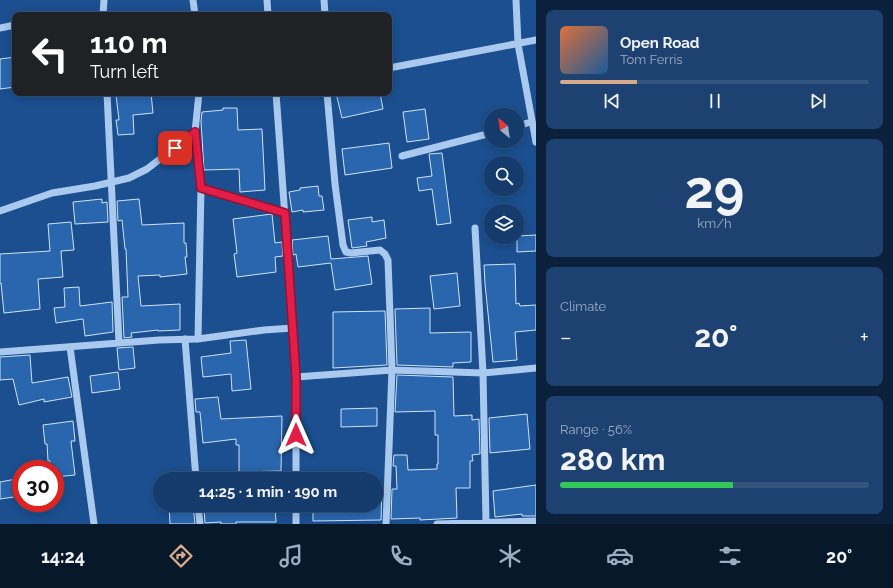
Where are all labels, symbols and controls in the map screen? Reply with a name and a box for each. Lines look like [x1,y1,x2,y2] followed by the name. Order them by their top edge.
[90,27,168,60] text: 110 m
[24,28,76,80] icon: left
[620,34,700,52] text: Open Road
[620,52,683,67] text: Tom Ferris
[90,61,159,82] text: Turn left
[601,90,623,112] icon: previous
[704,90,726,112] icon: pause
[807,90,829,112] icon: next
[484,108,524,148] north arrow
[484,108,524,244] map controls
[158,131,192,165] pin
[164,137,186,159] icon: arrive
[484,156,524,196] button: search
[685,159,744,220] text: 29
[484,204,524,244] button: layers
[697,216,732,231] text: km/h
[560,299,606,314] text: Climate
[694,319,738,354] text: 20°
[560,324,572,350] text: −
[860,324,869,350] text: +
[275,414,317,456] position arrow
[560,422,632,437] text: Range · 56%
[560,442,665,477] text: 280 km
[12,460,64,512] speed limit sign: 30
[199,483,337,501] text: 14:25 · 1 min · 190 m
[167,542,195,570] icon: directions
[277,542,305,570] icon: music
[387,542,415,570] icon: phone
[496,542,524,570] icon: climate
[606,542,634,570] icon: car
[716,542,744,570] icon: filters
[41,546,85,567] text: 14:24
[826,546,852,567] text: 20°

